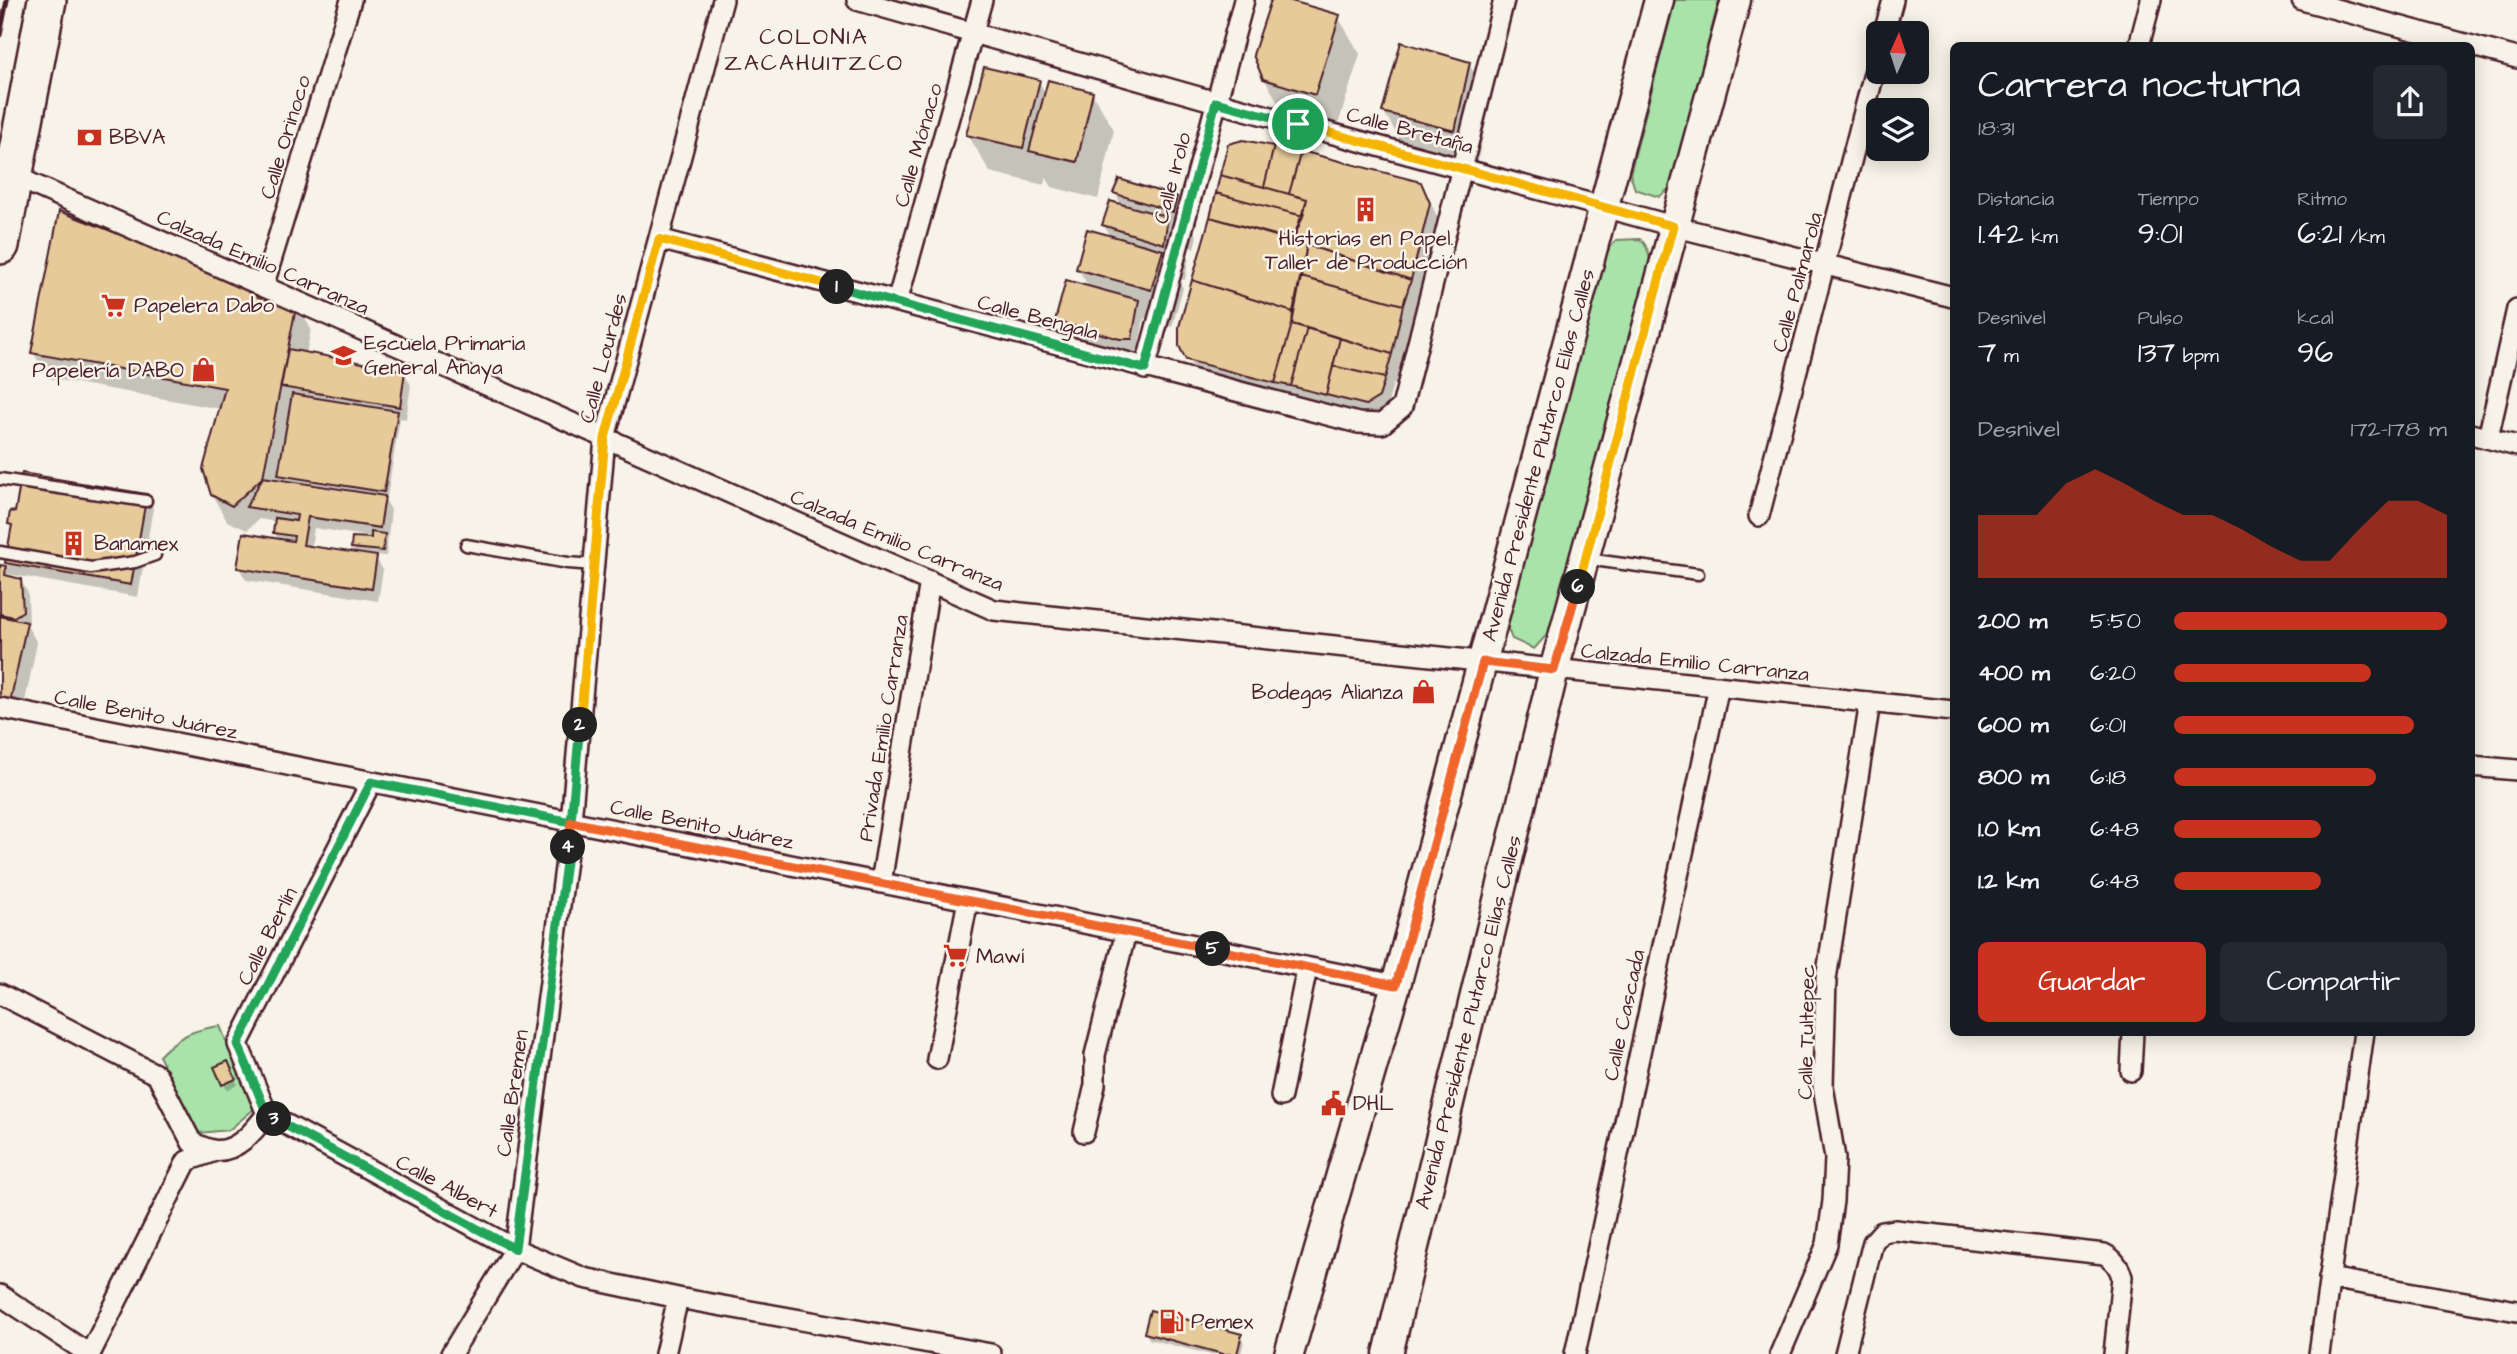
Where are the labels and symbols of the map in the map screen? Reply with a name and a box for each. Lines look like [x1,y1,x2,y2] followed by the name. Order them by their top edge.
[724,21,904,79] district label: COLONIA ZACAHUITZCO
[1866,21,1928,84] north arrow
[253,71,318,203] street label: Calle Orinoco
[887,80,950,210] street label: Calle Mónaco
[1268,94,1328,154] pin
[1343,100,1477,161] street label: Calle Bretaña
[75,123,103,151] bank icon: BBVA
[109,123,166,152] place label: BBVA
[1146,129,1199,227] street label: Calle Irolo
[1352,195,1380,223] building icon: Historias en Papel. Taller de Producción
[152,203,374,322] street label: Calzada Emilio Carranza
[1765,209,1830,355] street label: Calle Palmarola
[1265,224,1467,277] place label: Historias en Papel. Taller de Producción
[1475,266,1602,645] street label: Avenida Presidente Plutarco Elías Calles
[820,270,854,304] pin: 1
[974,287,1102,350] street label: Calle Bengala
[572,290,635,426] street label: Calle Lourdes
[100,291,128,319] supermarket icon: Papelera Dabo
[134,291,275,321] place label: Papelera Dabo
[364,329,526,384] place label: Escuela Primaria General Anaya
[330,341,358,369] school or university icon: Escuela Primaria General Anaya
[32,356,184,386] place label: Papelería DABO
[190,356,218,384] shop icon: Papelería DABO
[786,482,1008,599] street label: Calzada Emilio Carranza
[60,529,88,557] building icon: Banamex
[94,529,179,558] place label: Banamex
[1560,570,1596,604] pin: 6
[851,612,916,844] street label: Privada Emilio Carranza
[1579,636,1811,689] street label: Calzada Emilio Carranza
[1251,678,1403,709] place label: Bodegas Alianza
[1409,678,1437,706] shop icon: Bodegas Alianza
[52,682,241,747] street label: Calle Benito Juárez
[562,708,598,742] pin: 2
[608,792,797,857] street label: Calle Benito Juárez
[550,830,586,864] pin: 4
[1408,832,1529,1212] street label: Avenida Presidente Plutarco Elías Calles
[230,882,305,990] street label: Calle Berlín
[1196,932,1230,967] pin: 5
[942,942,970,970] supermarket icon: Mawí
[976,942,1025,971] place label: Mawí
[1596,947,1653,1083] street label: Calle Cascada
[1791,964,1823,1100] street label: Calle Tultepec
[489,1028,536,1158] street label: Calle Bremen
[1319,1089,1347,1117] public building icon: DHL
[1353,1089,1394,1118] place label: DHL
[256,1102,292,1136] pin: 3
[391,1147,503,1226] street label: Calle Albert
[1157,1307,1185,1335] fuel station icon: Pemex
[1191,1307,1253,1336] place label: Pemex

